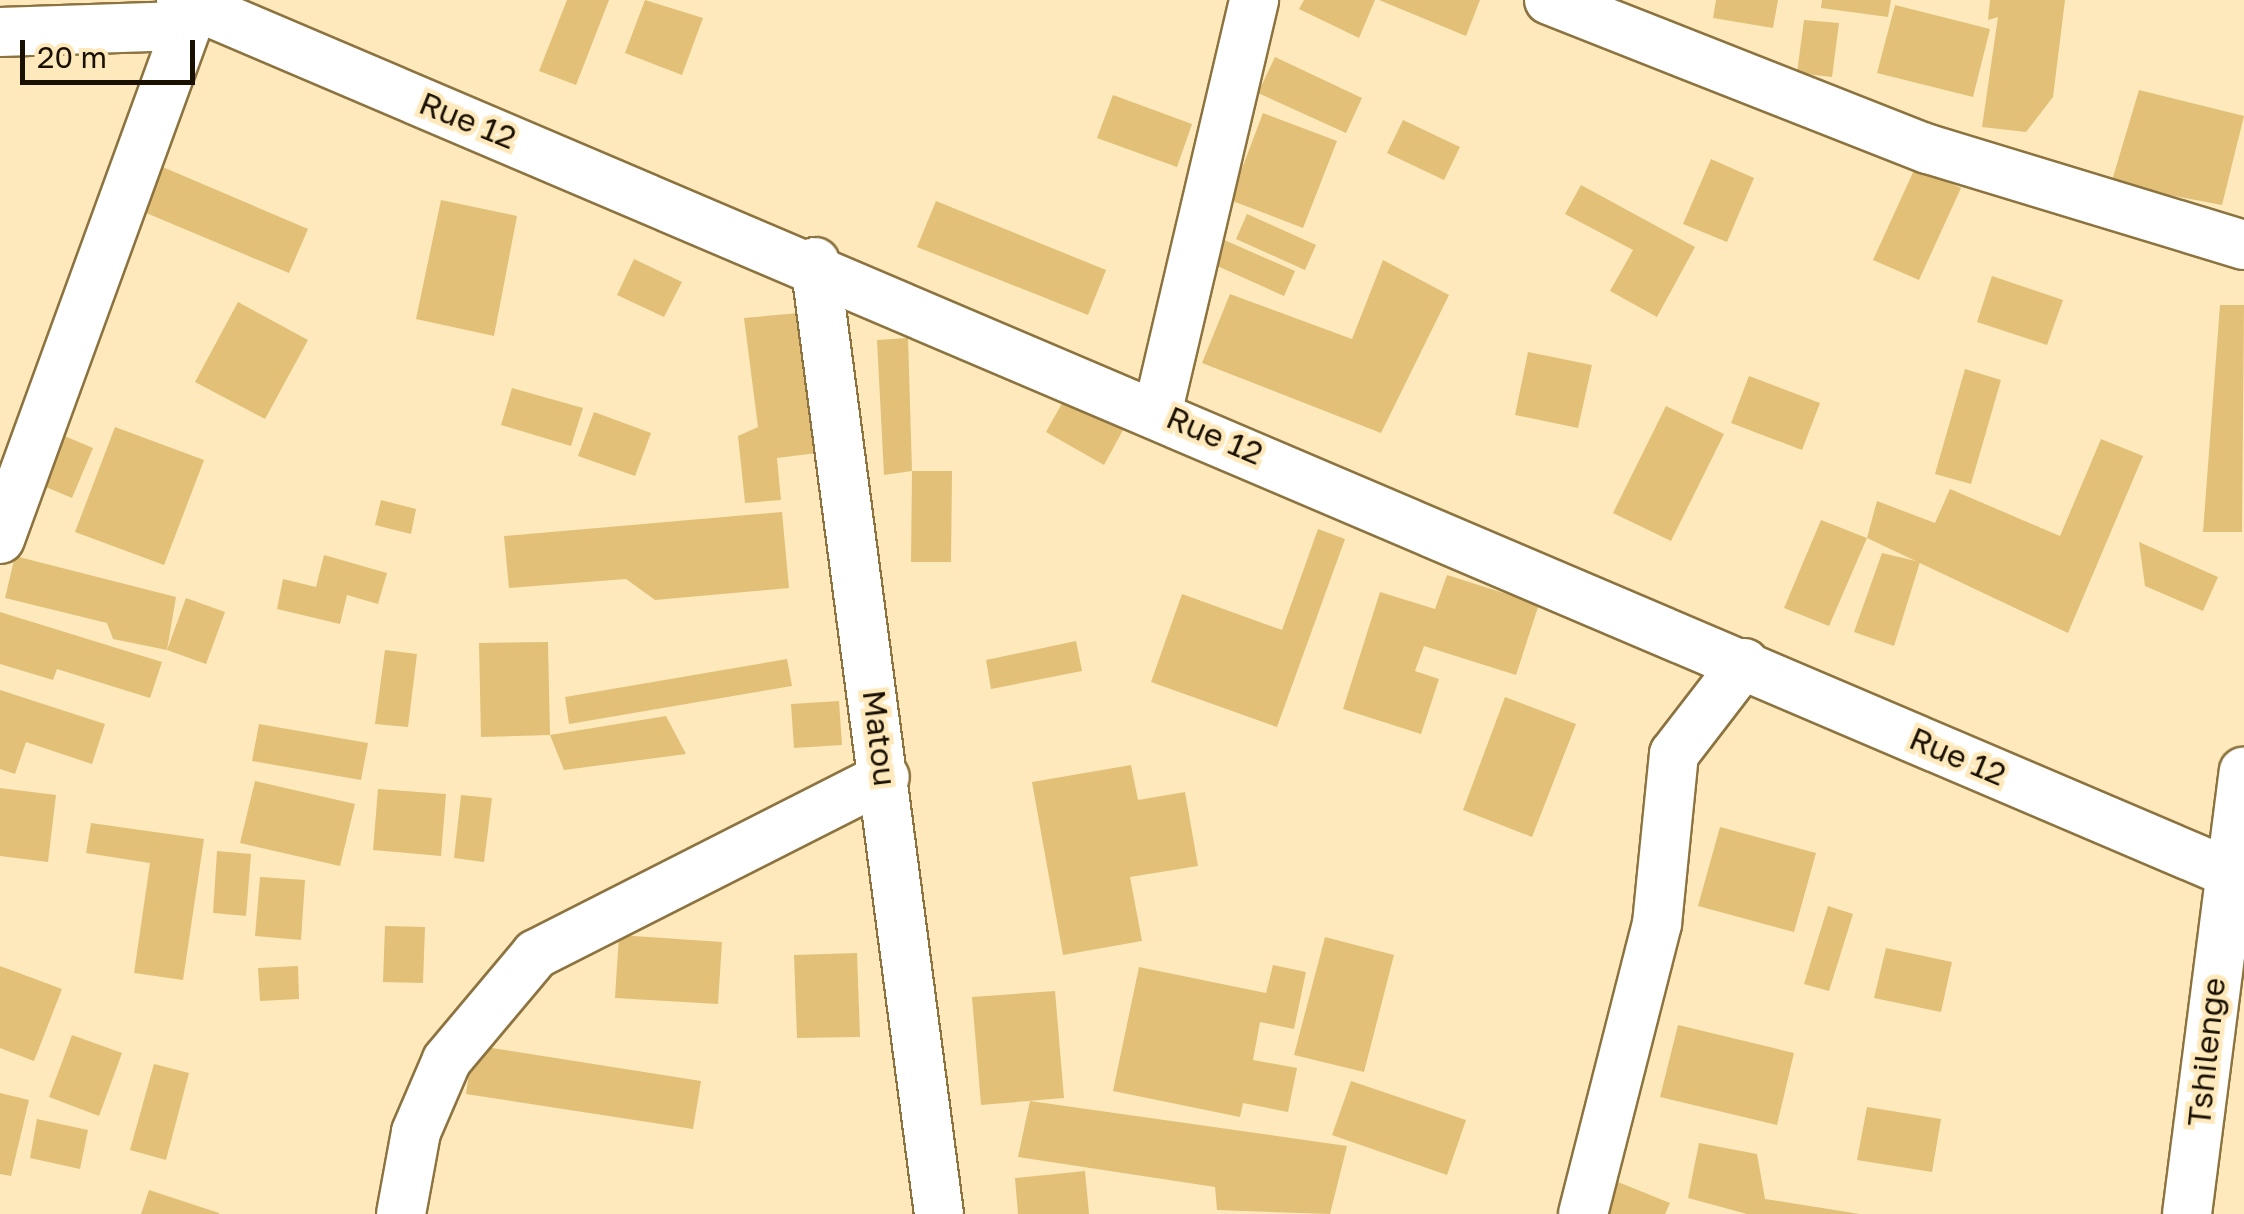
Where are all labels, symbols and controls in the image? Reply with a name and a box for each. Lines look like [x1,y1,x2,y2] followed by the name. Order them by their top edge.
[25,20,200,82] scale bar
[37,39,107,75] text: 20 m
[414,83,522,157] street label: Rue 12
[1161,398,1269,472] street label: Rue 12
[855,688,905,788] street label: Matou
[1904,719,2012,793] street label: Rue 12
[2179,976,2233,1128] street label: Tshilenge

